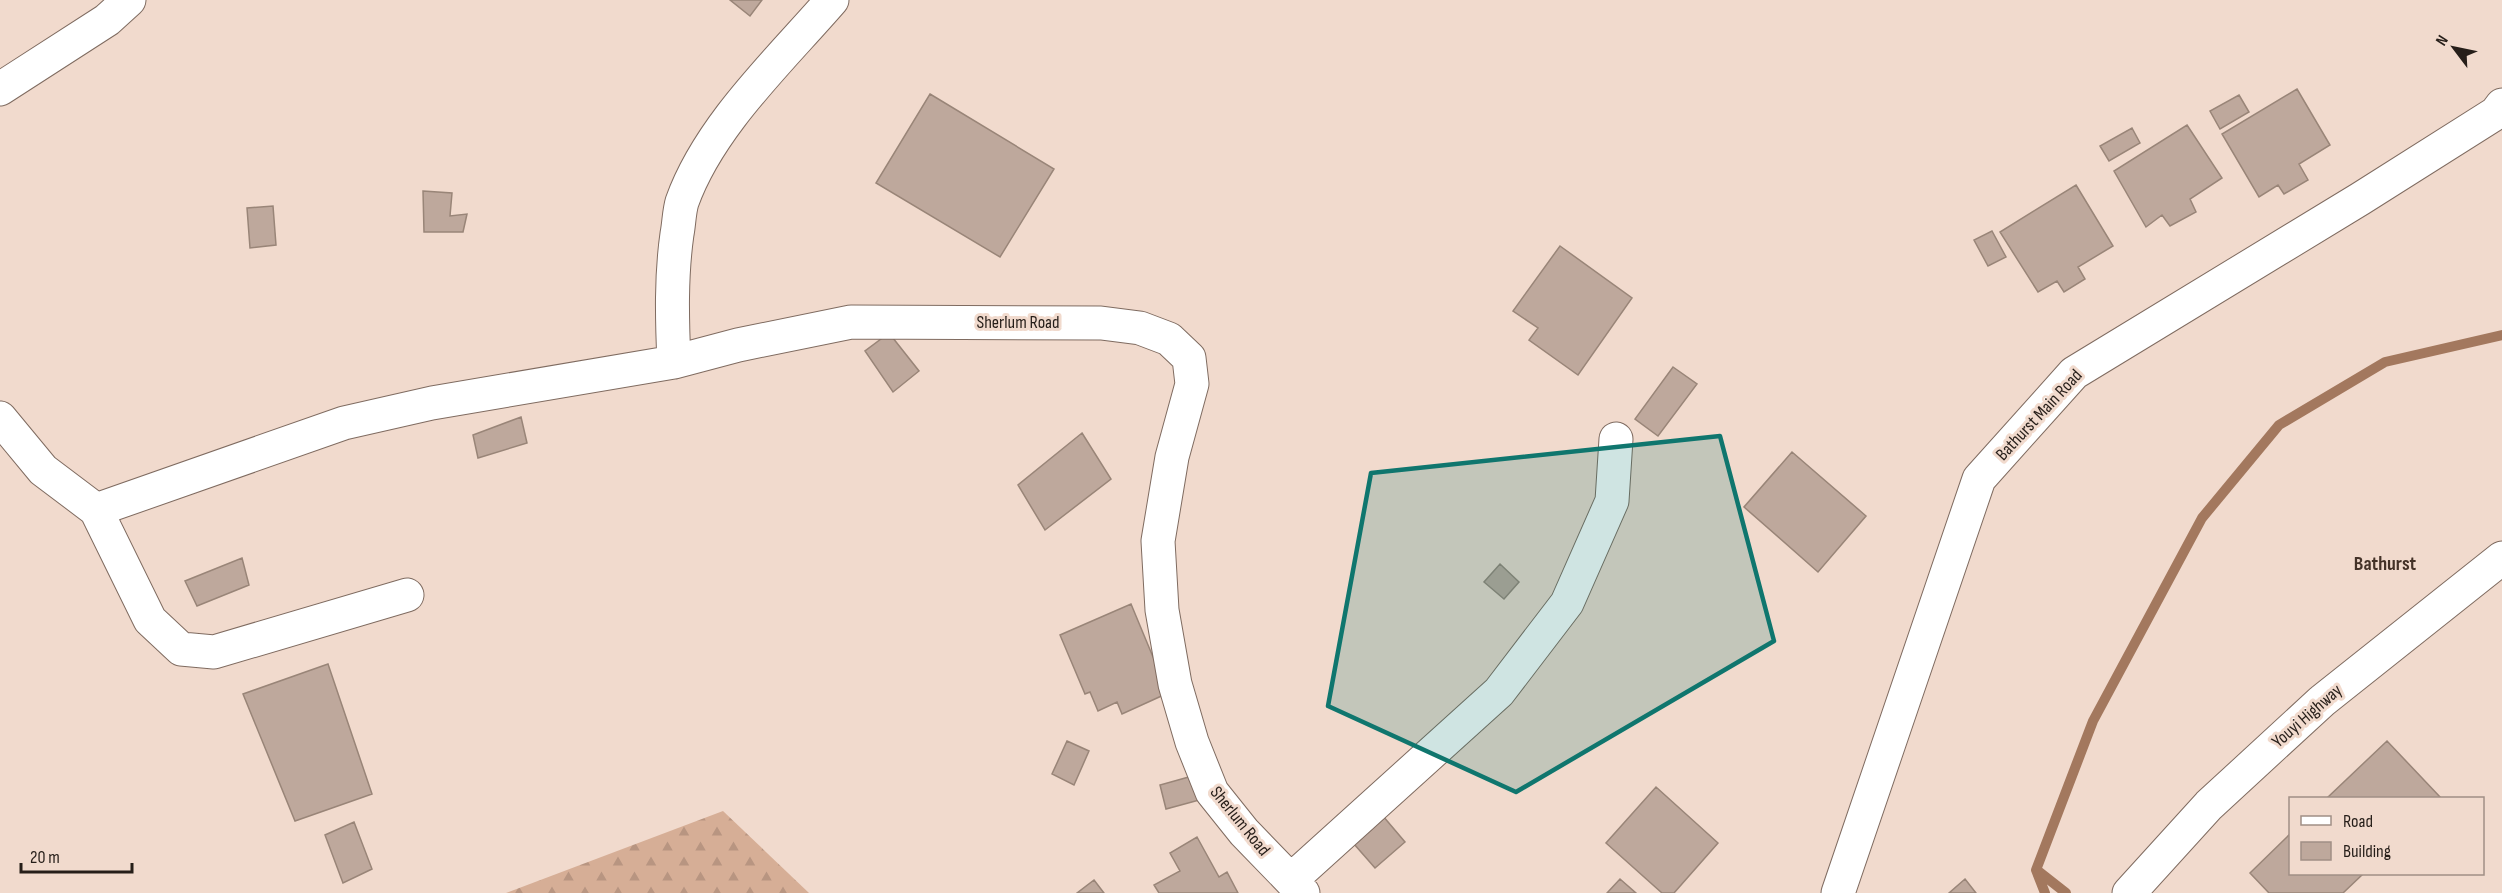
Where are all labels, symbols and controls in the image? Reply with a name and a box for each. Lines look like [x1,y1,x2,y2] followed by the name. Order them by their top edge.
[2424,18,2484,78] north arrow
[2432,32,2453,50] text: N
[976,312,1060,333] street label: Sherlum Road
[1991,365,2087,465] street label: Bathurst Main Road
[2354,552,2417,576] district label: Bathurst
[2268,680,2346,752] street label: Youyi Highway
[1206,782,1274,860] street label: Sherlum Road
[2289,797,2484,875] legend
[2343,811,2373,832] text: Road
[21,836,132,874] scale bar
[2343,841,2391,862] text: Building
[30,847,60,868] text: 20 m

